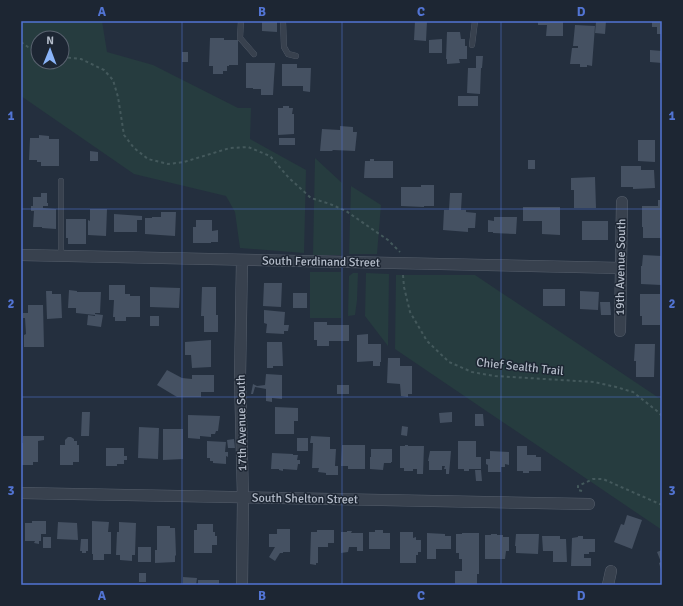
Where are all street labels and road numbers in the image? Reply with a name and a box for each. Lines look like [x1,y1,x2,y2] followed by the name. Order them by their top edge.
[613,219,629,315] street label: 19th Avenue South
[262,253,380,271] street label: South Ferdinand Street
[476,355,565,379] street label: Chief Sealth Trail
[234,375,250,471] street label: 17th Avenue South
[252,491,358,507] street label: South Shelton Street

